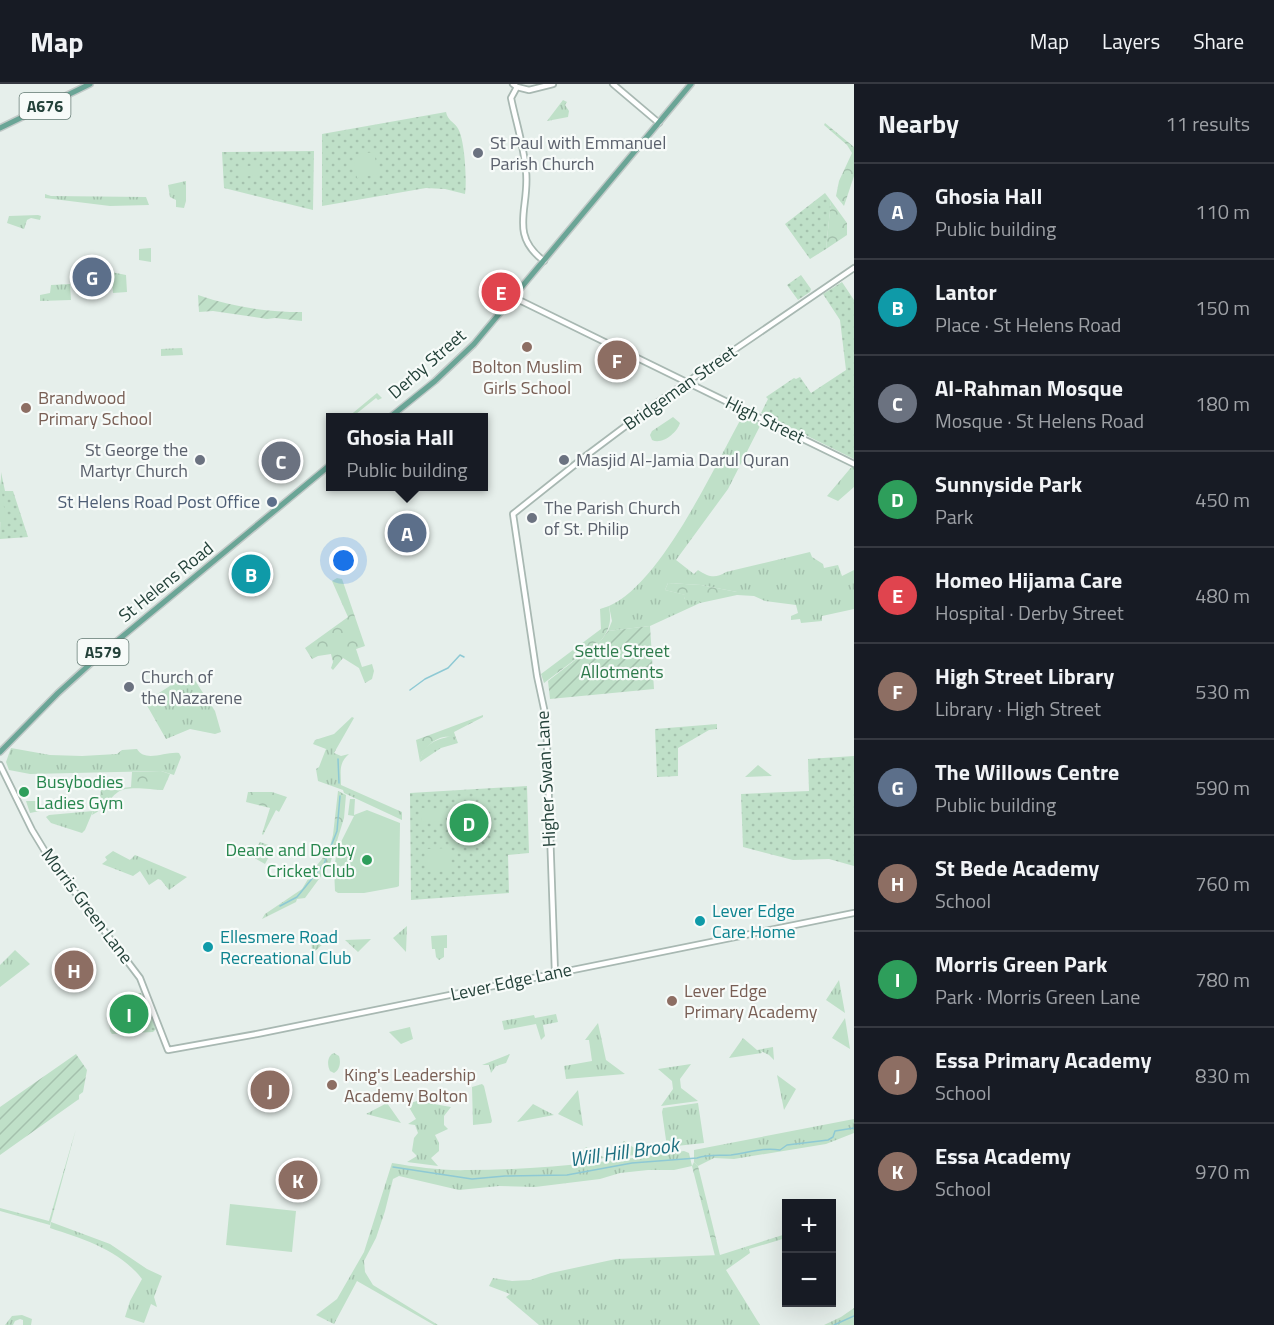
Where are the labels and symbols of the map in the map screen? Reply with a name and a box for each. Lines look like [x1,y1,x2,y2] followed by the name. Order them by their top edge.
[20,93,70,119] road number: A676
[490,129,666,177] place label: St Paul with Emmanuel Parish Church
[471,146,485,160] marker: St Paul with Emmanuel Parish Church
[72,254,112,300] pin: G
[482,270,520,314] pin: E
[382,322,472,405] street label: Derby Street
[598,338,636,382] pin: F
[617,338,743,437] street label: Bridgeman Street
[520,340,534,354] marker: Bolton Muslim Girls School
[472,353,582,401] place label: Bolton Muslim Girls School
[38,384,152,432] place label: Brandwood Primary School
[721,389,810,451] street label: High Street
[19,401,33,415] marker: Brandwood Primary School
[80,436,188,484] place label: St George the Martyr Church
[262,438,300,484] pin: C
[576,446,789,473] place label: Masjid Al-Jamia Darul Quran
[193,453,207,467] marker: St George the Martyr Church
[557,453,571,467] marker: Masjid Al-Jamia Darul Quran
[57,488,260,515] place label: St Helens Road Post Office
[544,494,681,542] place label: The Parish Church of St. Philip
[265,495,279,509] marker: St Helens Road Post Office
[388,510,426,556] pin: A
[525,511,539,525] marker: The Parish Church of St. Philip
[112,535,219,628] street label: St Helens Road
[329,546,358,575] your location
[232,552,270,596] pin: B
[574,637,670,685] park label: Settle Street Allotments
[78,639,128,665] road number: A579
[141,663,242,711] place label: Church of the Nazarene
[122,680,136,694] marker: Church of the Nazarene
[528,710,563,848] street label: Higher Swan Lane
[36,768,123,816] place label: Busybodies Ladies Gym
[17,785,31,799] marker: Busybodies Ladies Gym
[450,800,488,846] pin: D
[225,836,355,884] place label: Deane and Derby Cricket Club
[35,842,140,969] street label: Morris Green Lane
[360,853,374,867] marker: Deane and Derby Cricket Club
[712,897,796,945] place label: Lever Edge Care Home
[693,914,707,928] marker: Lever Edge Care Home
[220,923,352,971] place label: Ellesmere Road Recreational Club
[201,940,215,954] marker: Ellesmere Road Recreational Club
[54,948,94,992] pin: H
[448,955,574,1008] street label: Lever Edge Lane
[684,977,818,1025] place label: Lever Edge Primary Academy
[110,992,148,1036] pin: I
[665,994,679,1008] marker: Lever Edge Primary Academy
[344,1061,476,1109] place label: King's Leadership Academy Bolton
[250,1068,290,1112] pin: J
[325,1078,339,1092] marker: King's Leadership Academy Bolton
[568,1128,682,1174] water label: Will Hill Brook
[278,1158,318,1202] pin: K

